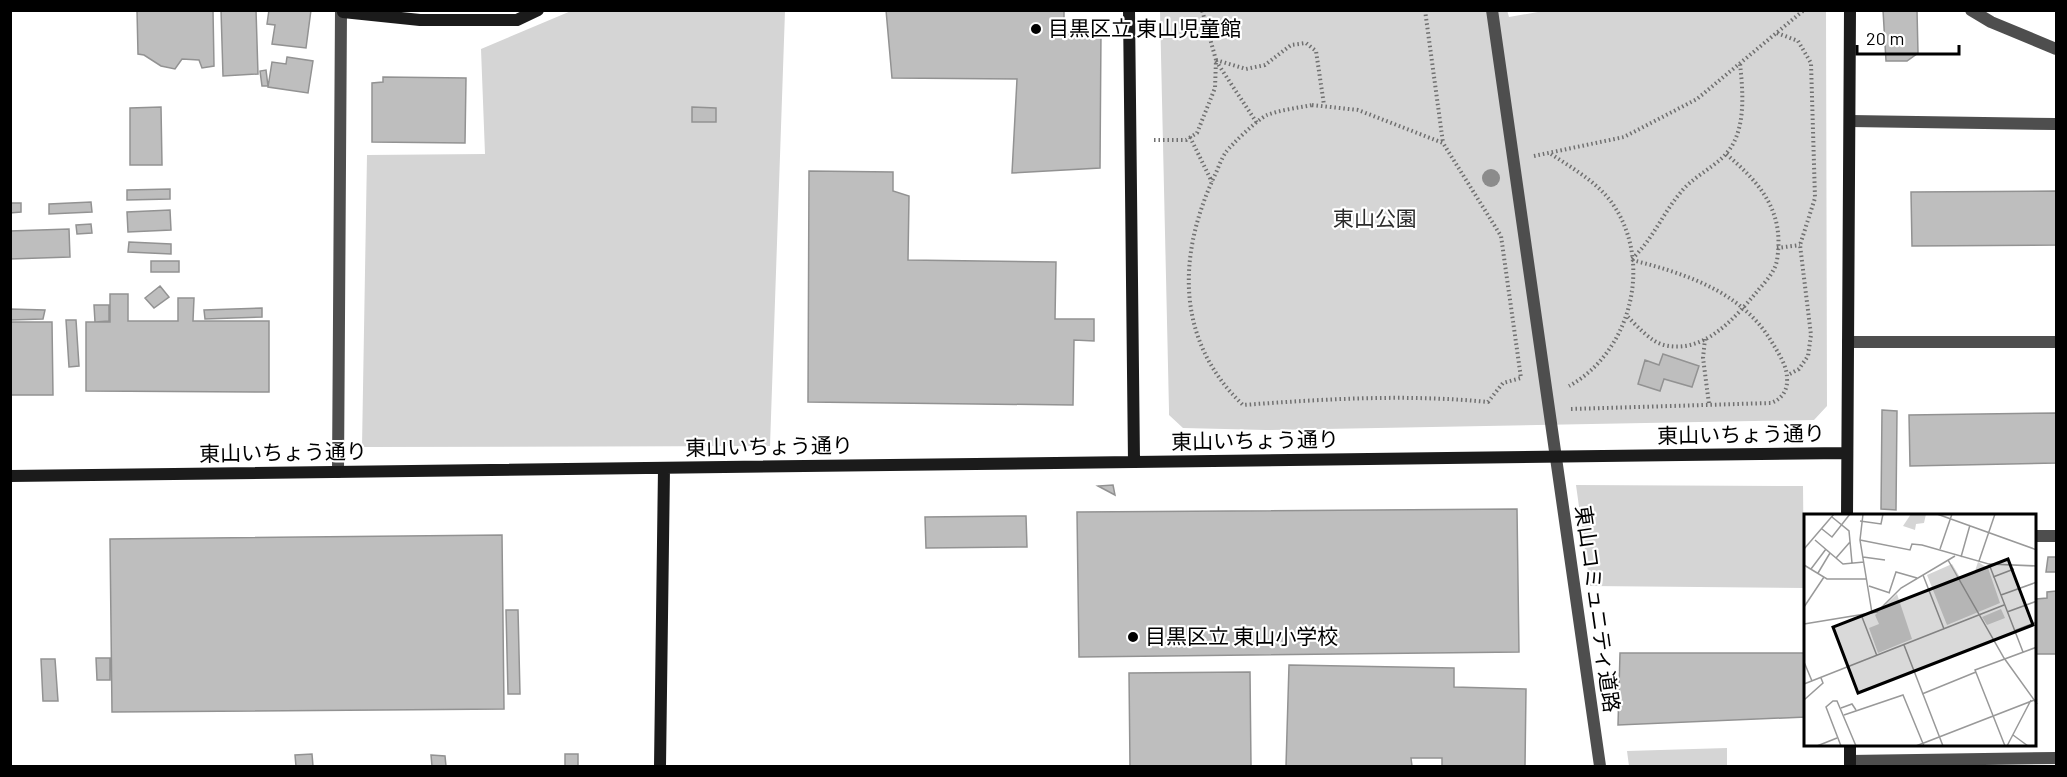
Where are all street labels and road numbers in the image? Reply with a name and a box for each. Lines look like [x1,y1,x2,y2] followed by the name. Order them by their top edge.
[1657,420,1825,447] street label: 東山いちょう通り
[1171,426,1339,453] street label: 東山いちょう通り
[685,432,853,459] street label: 東山いちょう通り
[199,438,367,465] street label: 東山いちょう通り
[1572,504,1625,714] street label: 東山コミュニティ道路

